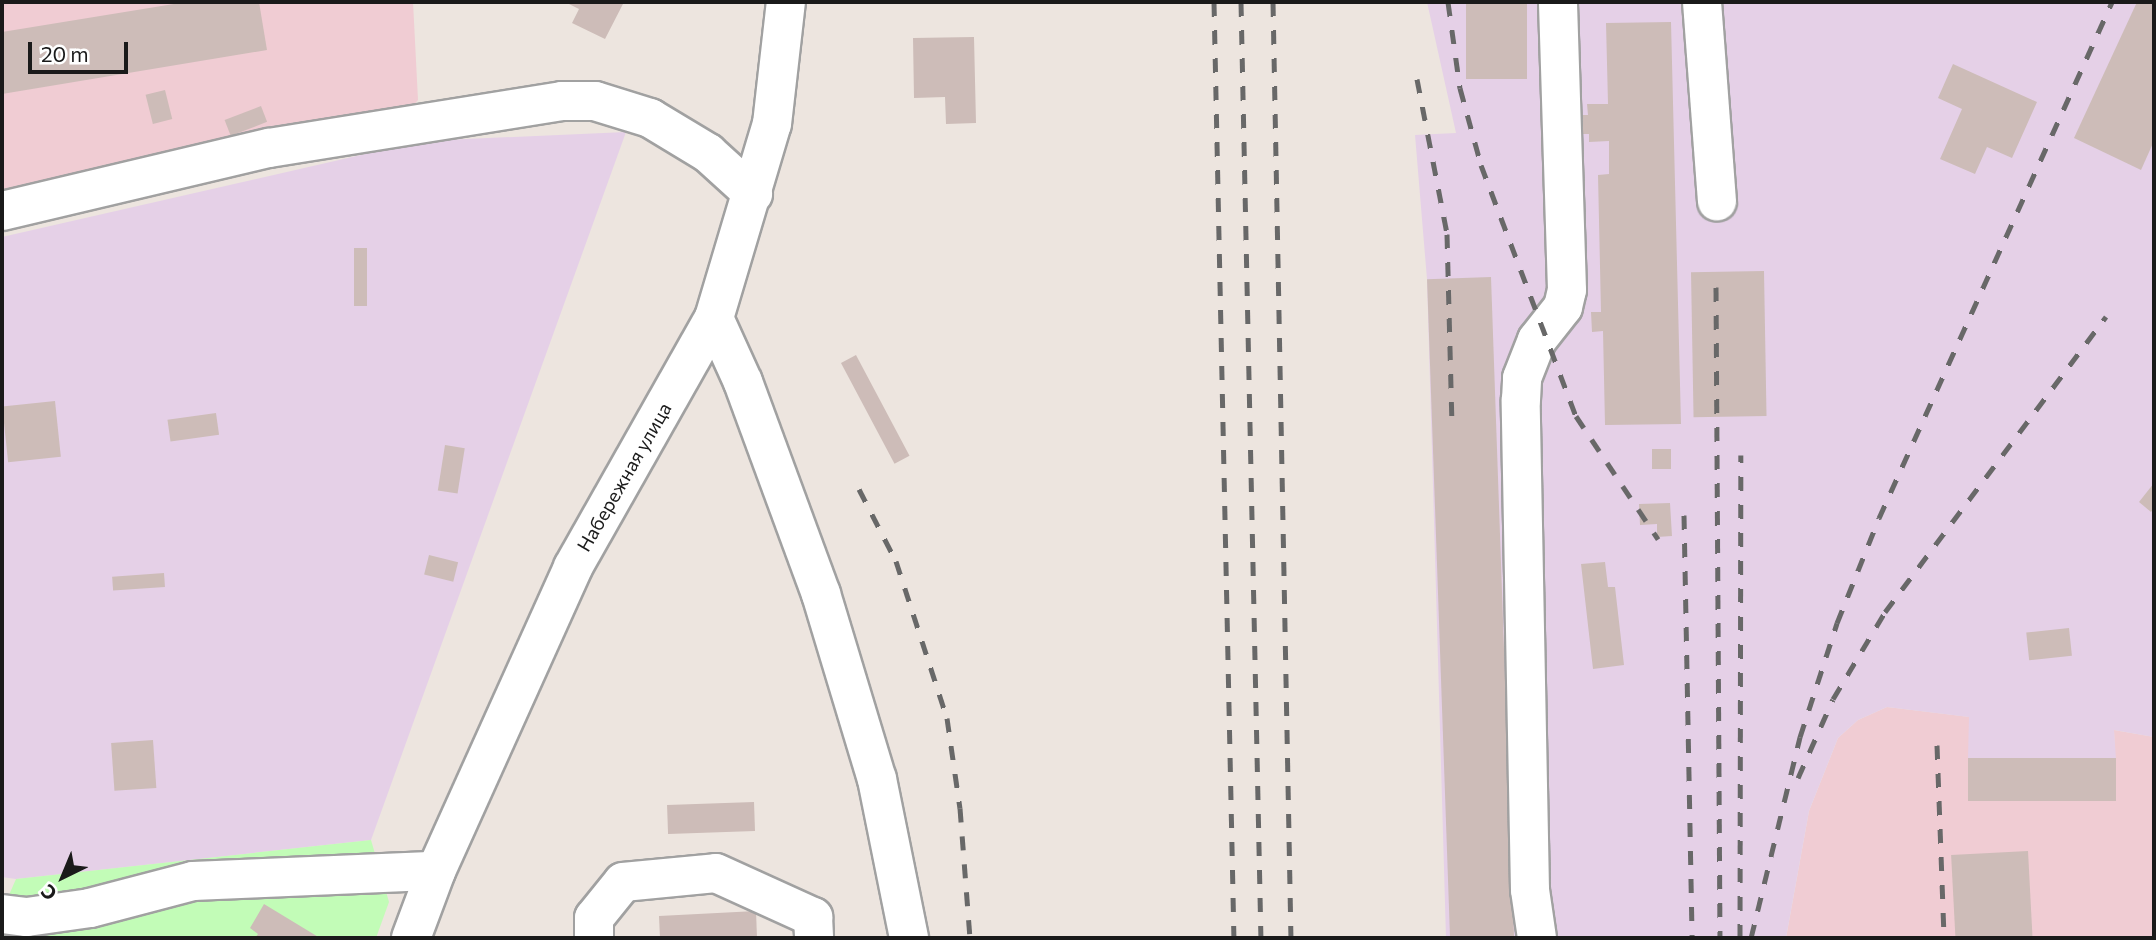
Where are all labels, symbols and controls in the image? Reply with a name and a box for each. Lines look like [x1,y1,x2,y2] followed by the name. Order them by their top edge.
[32,28,131,72] scale bar
[41,41,89,66] text: 20 m
[572,399,676,555] street label: Набережная улица
[28,842,98,912] north arrow
[36,880,61,906] text: С

